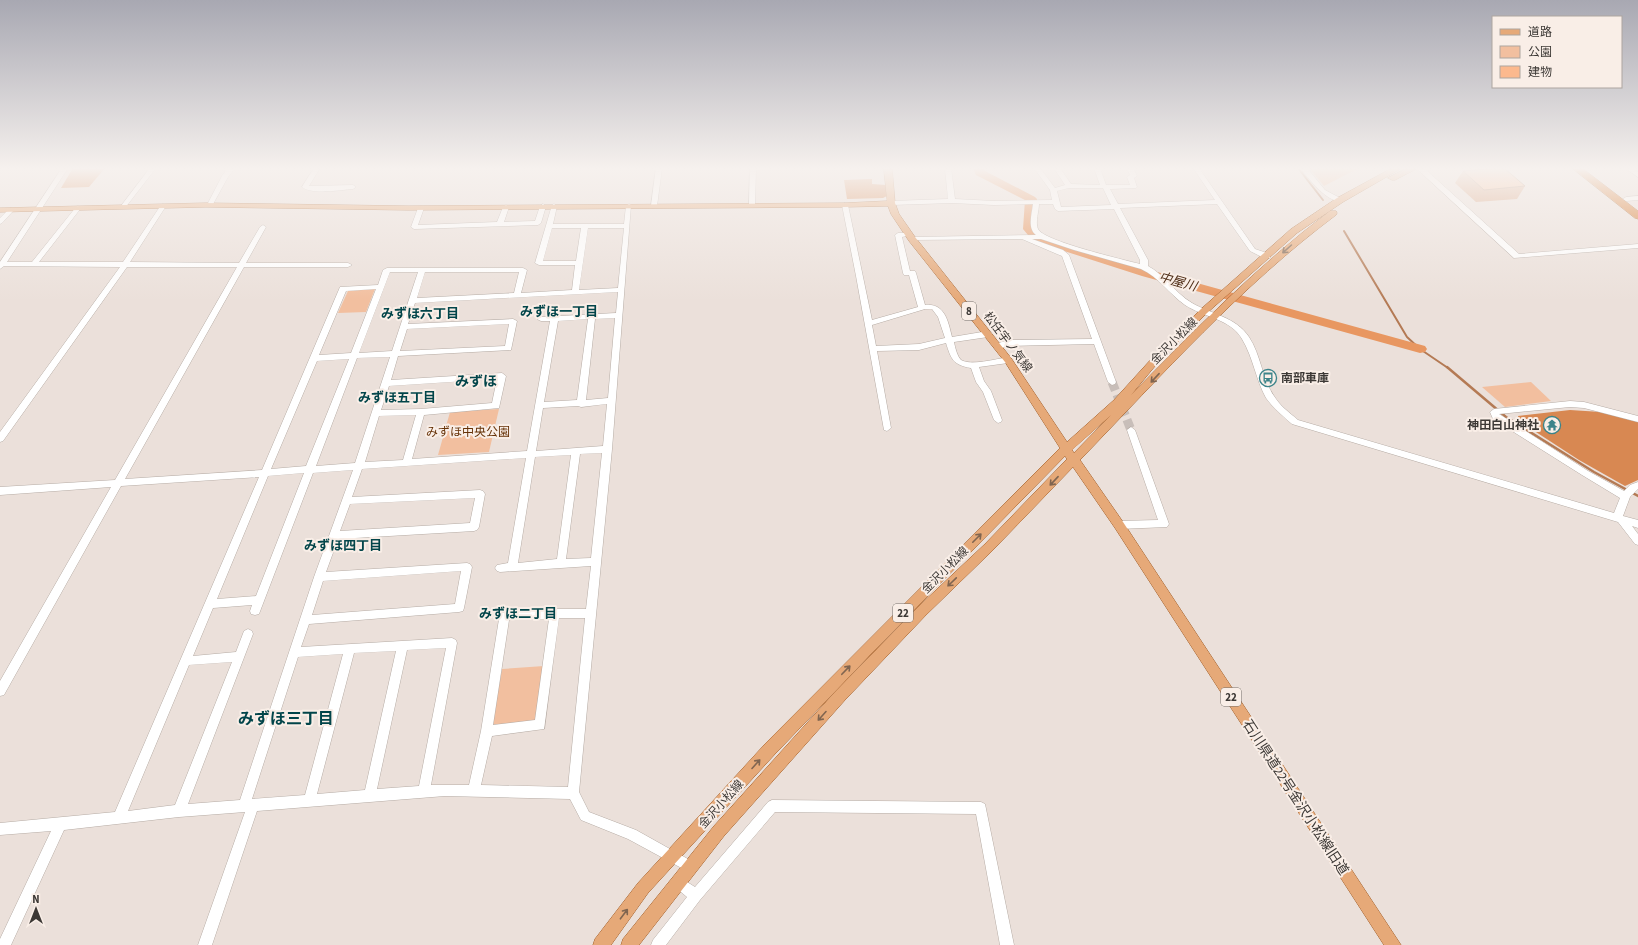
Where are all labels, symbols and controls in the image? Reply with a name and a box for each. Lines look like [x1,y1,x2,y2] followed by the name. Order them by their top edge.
[1492,16,1622,88] legend
[1528,24,1552,41] text: 道路
[1528,44,1552,61] text: 公園
[1528,64,1552,81] text: 建物
[1282,244,1292,254] one-way arrow
[1156,268,1201,297] water label: 中屋川
[962,302,976,320] road number: 8
[520,303,598,321] district label: みずほ一丁目
[381,305,459,323] district label: みずほ六丁目
[979,308,1036,376] street label: 松任宇ノ気線
[1147,314,1202,369] street label: 金沢小松線
[1258,368,1278,388] bus stop icon: 南部車庫
[1281,370,1329,387] place label: 南部車庫
[455,372,497,392] district label: みずほ
[1150,373,1160,383] one-way arrow
[358,389,436,407] district label: みずほ五丁目
[1542,415,1562,435] temple icon: 神田白山神社
[1467,417,1539,434] place label: 神田白山神社
[426,424,510,441] park label: みずほ中央公園
[1049,475,1058,486] one-way arrow
[972,533,982,543] one-way arrow
[304,537,382,555] district label: みずほ四丁目
[918,543,973,598] street label: 金沢小松線
[947,577,957,587] one-way arrow
[893,604,913,622] road number: 22
[479,605,557,623] district label: みずほ二丁目
[842,665,851,675] one-way arrow
[1221,688,1241,706] road number: 22
[238,708,334,730] district label: みずほ三丁目
[818,711,827,721] one-way arrow
[1237,716,1353,879] street label: 石川県道22号金沢小松線旧道
[752,759,761,769] one-way arrow
[695,776,748,832] street label: 金沢小松線
[16,889,56,929] north arrow
[32,892,40,907] text: N
[620,908,628,919] one-way arrow

